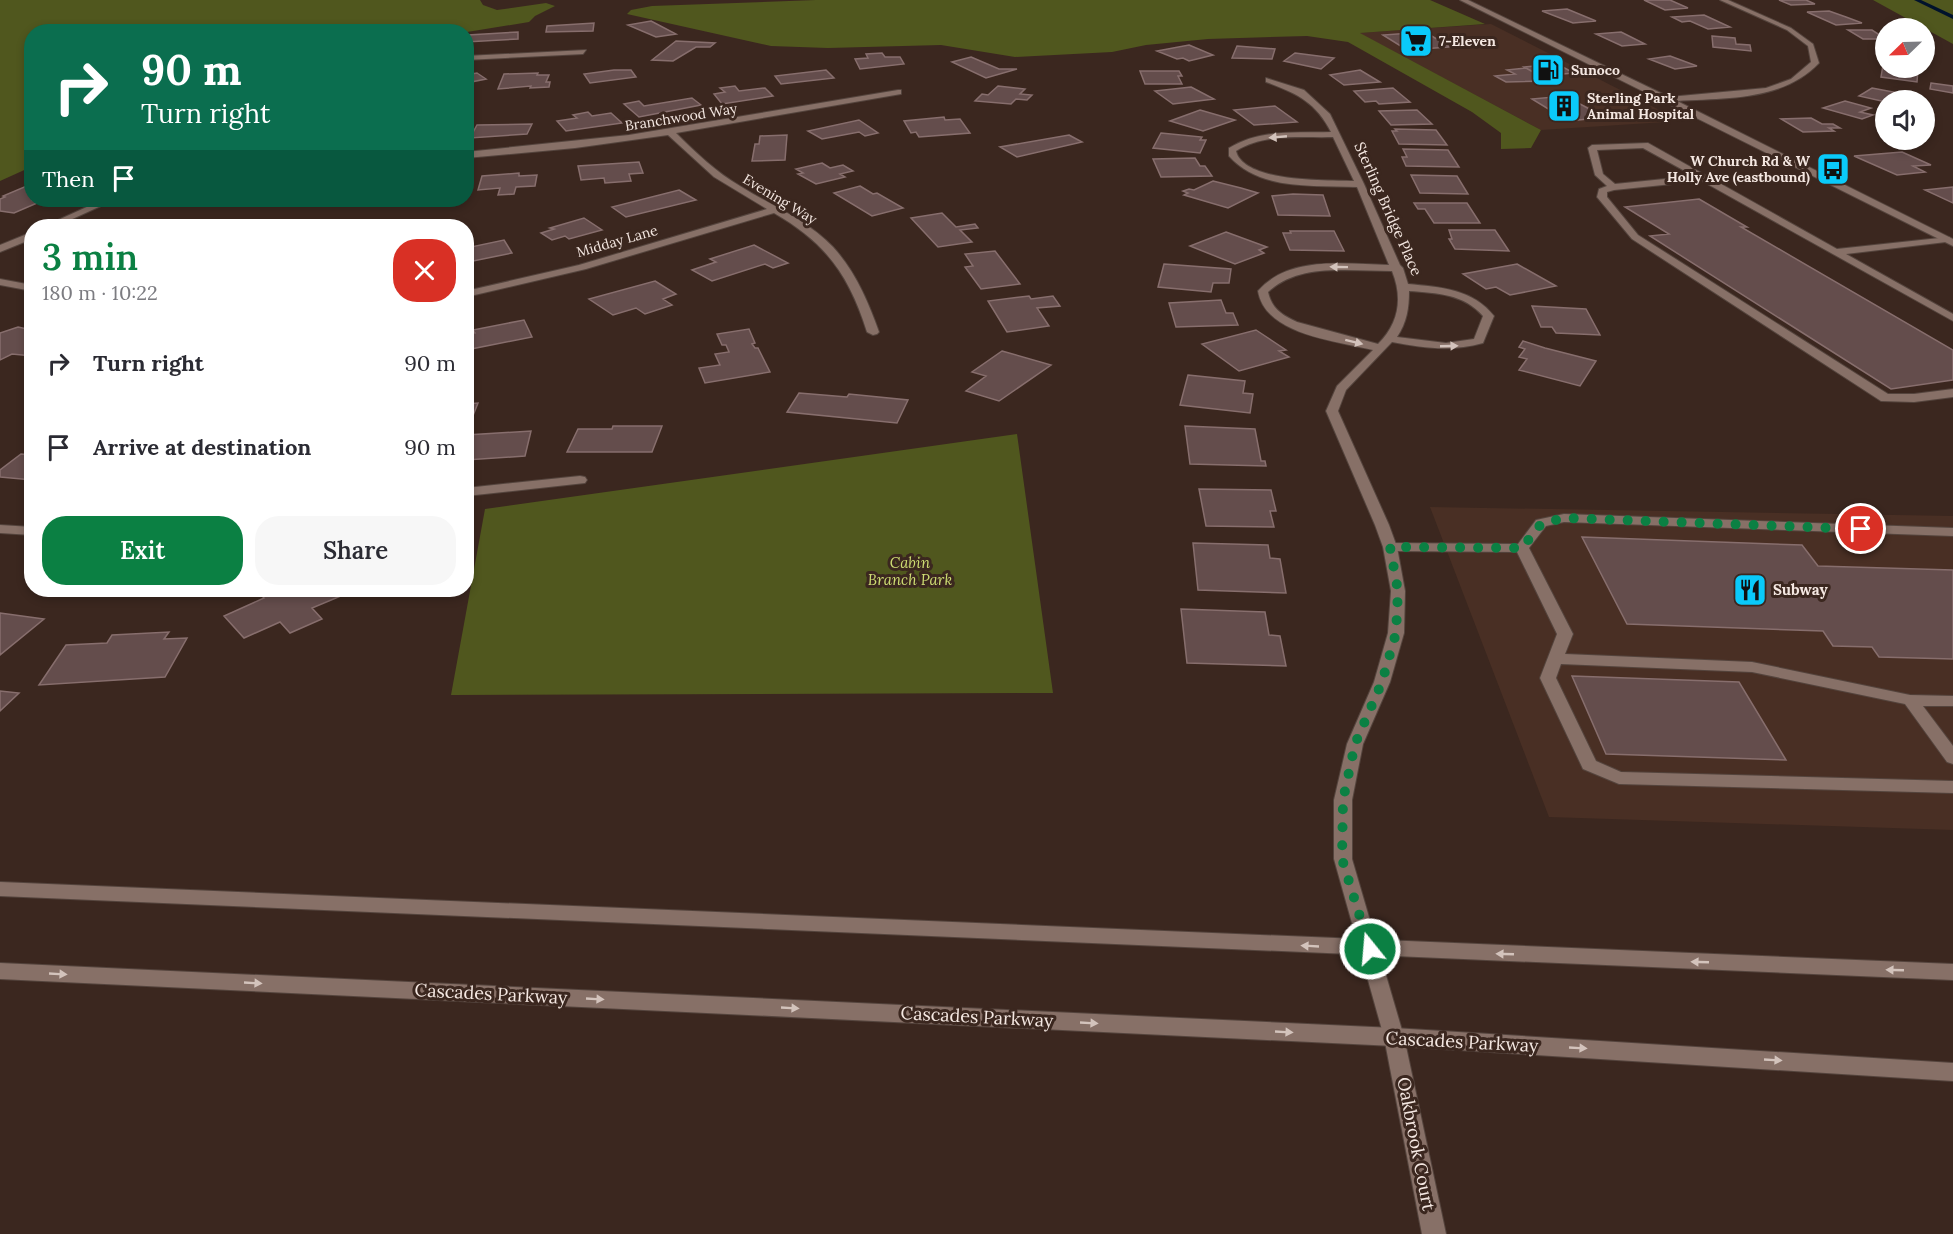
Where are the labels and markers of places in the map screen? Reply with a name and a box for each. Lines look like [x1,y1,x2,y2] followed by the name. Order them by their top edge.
[1398,23,1434,59] supermarket icon: 7-Eleven
[1439,32,1496,50] place label: 7-Eleven
[1530,52,1566,88] fuel station icon: Sunoco
[1571,61,1620,79] place label: Sunoco
[1546,88,1582,124] building icon: Sterling Park Animal Hospital
[1587,89,1695,123] place label: Sterling Park Animal Hospital
[1815,151,1851,187] bus stop icon: W Church Rd & W Holly Ave (eastbound)
[1667,152,1811,186] place label: W Church Rd & W Holly Ave (eastbound)
[1835,503,1886,554] pin
[1732,572,1768,608] restaurant icon: Subway
[1773,580,1828,599] place label: Subway

